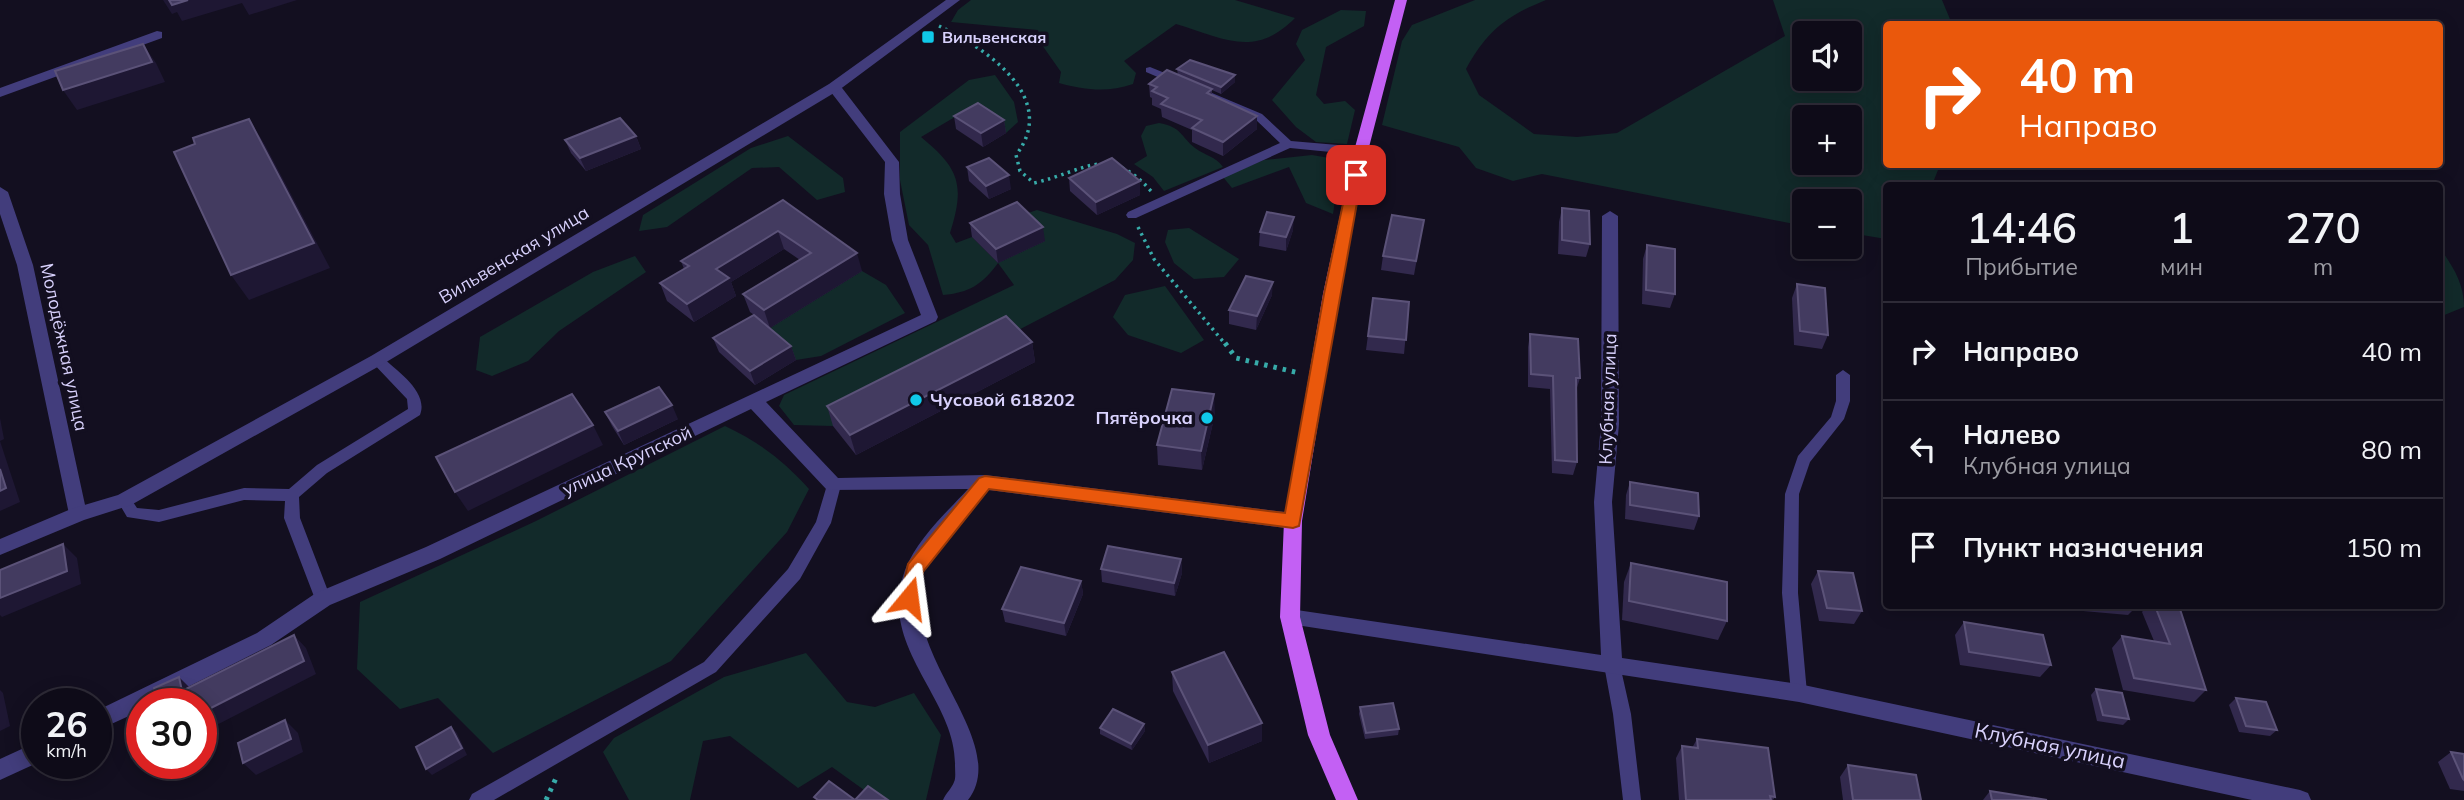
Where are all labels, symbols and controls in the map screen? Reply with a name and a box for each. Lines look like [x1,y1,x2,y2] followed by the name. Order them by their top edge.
[1792,21,1862,259] map controls
[1792,21,1862,91] button: sound
[942,27,1046,47] place label: Вильвенская
[920,29,936,45] marker: Вильвенская
[2019,44,2135,105] text: 40 m
[1904,49,1995,140] icon: right
[1792,105,1862,175] button: +
[2019,105,2158,145] text: Направо
[1326,145,1386,205] pin
[1337,156,1375,194] icon: arrive
[1792,189,1862,259] button: −
[435,201,593,308] street label: Вильвенская улица
[1966,201,2077,254] text: 14:46
[2169,201,2194,254] text: 1
[2285,201,2361,254] text: 270
[1965,252,2078,281] text: Прибытие
[2160,252,2203,281] text: мин
[2313,252,2333,281] text: m
[35,261,94,433] street label: Молодёжная улица
[1904,332,1942,370] icon: right
[1594,333,1621,465] street label: Клубная улица
[1963,335,2079,368] text: Направо
[2361,335,2422,368] text: 40 m
[930,388,1075,411] place label: Чусовой 618202
[908,392,924,408] marker: Чусовой 618202
[1096,406,1193,429] place label: Пятёрочка
[1199,410,1215,426] marker: Пятёрочка
[1963,418,2061,451] text: Налево
[558,420,695,501] street label: улица Крупской
[1904,430,1942,468] icon: left
[2361,433,2422,466] text: 80 m
[1963,451,2131,480] text: Клубная улица
[1904,528,1942,566] icon: arrive
[1963,531,2204,564] text: Пункт назначения
[2346,531,2422,564] text: 150 m
[872,561,946,635] position arrow
[126,688,217,779] speed limit sign: 30
[45,702,88,746] text: 26
[1973,716,2128,774] street label: Клубная улица
[46,739,87,762] text: km/h

